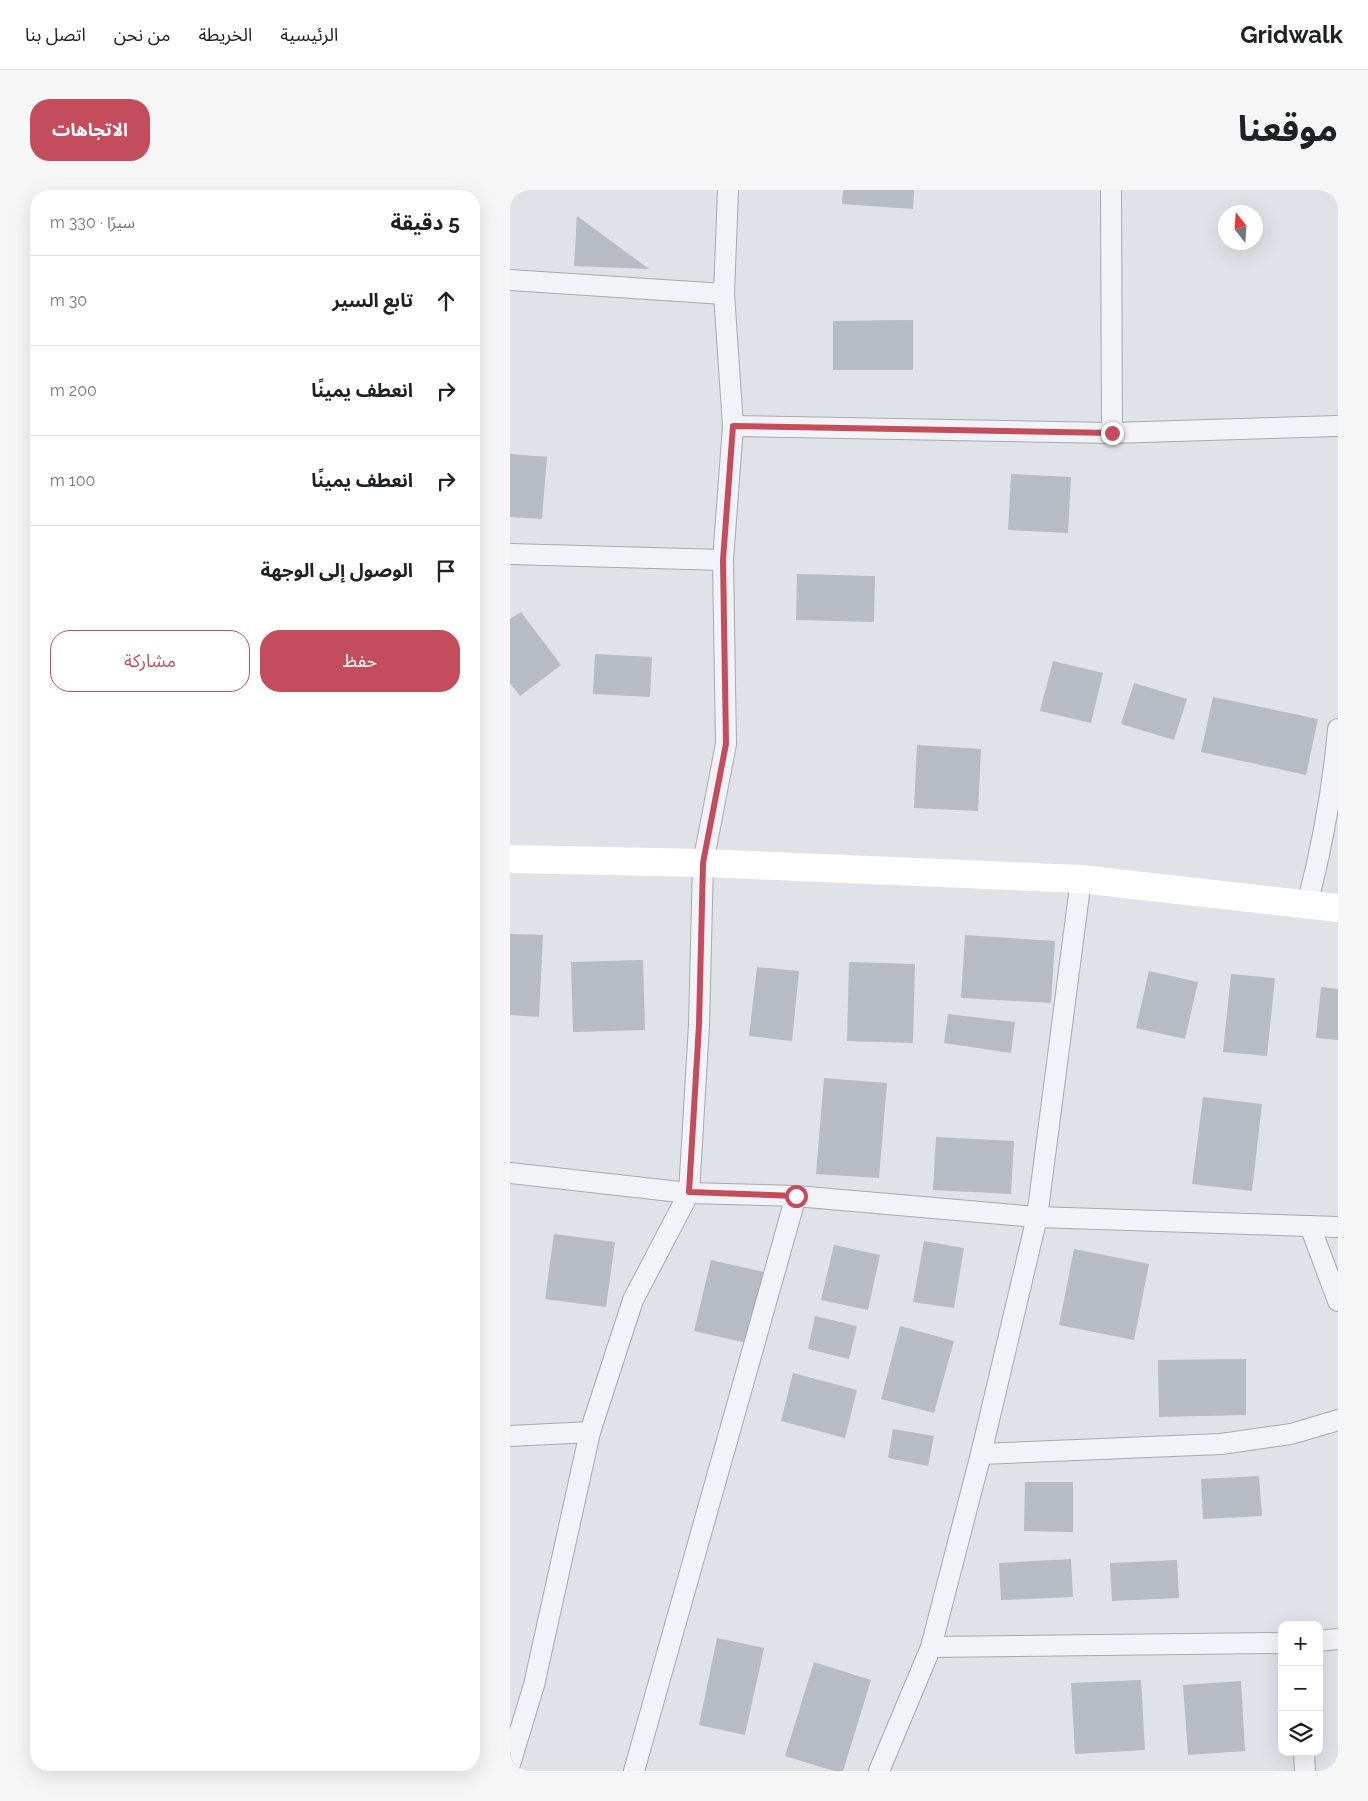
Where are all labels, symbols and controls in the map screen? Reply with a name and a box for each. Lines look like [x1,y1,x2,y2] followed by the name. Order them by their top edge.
[1240,20,1343,49] text: Gridwalk
[25,24,86,45] text: اتصل بنا
[114,24,170,45] text: من نحن
[198,24,252,45] text: الخريطة
[280,24,338,45] text: الرئيسية
[30,99,150,161] button: الاتجاهات
[1238,108,1338,149] text: موقعنا
[1218,205,1263,250] north arrow
[390,210,460,235] text: 5 دقيقة
[50,213,135,232] text: سيرًا · 330 m
[432,287,460,315] icon: ahead
[332,289,413,311] text: تابع السير
[50,291,87,310] text: 30 m
[432,377,460,405] icon: right
[311,379,413,401] text: انعطف يمينًا
[50,381,97,400] text: 200 m
[1101,422,1124,445] route end
[432,467,460,495] icon: right
[311,469,413,491] text: انعطف يمينًا
[50,471,95,490] text: 100 m
[432,557,460,585] icon: arrive
[260,559,413,581] text: الوصول إلى الوجهة
[50,630,250,692] button: مشاركة
[260,630,460,692] button: حفظ
[785,1185,808,1208] route start
[1278,1621,1323,1756] map controls
[1278,1621,1323,1666] button: +
[1278,1666,1323,1711] button: −
[1278,1711,1323,1756] button: layers

